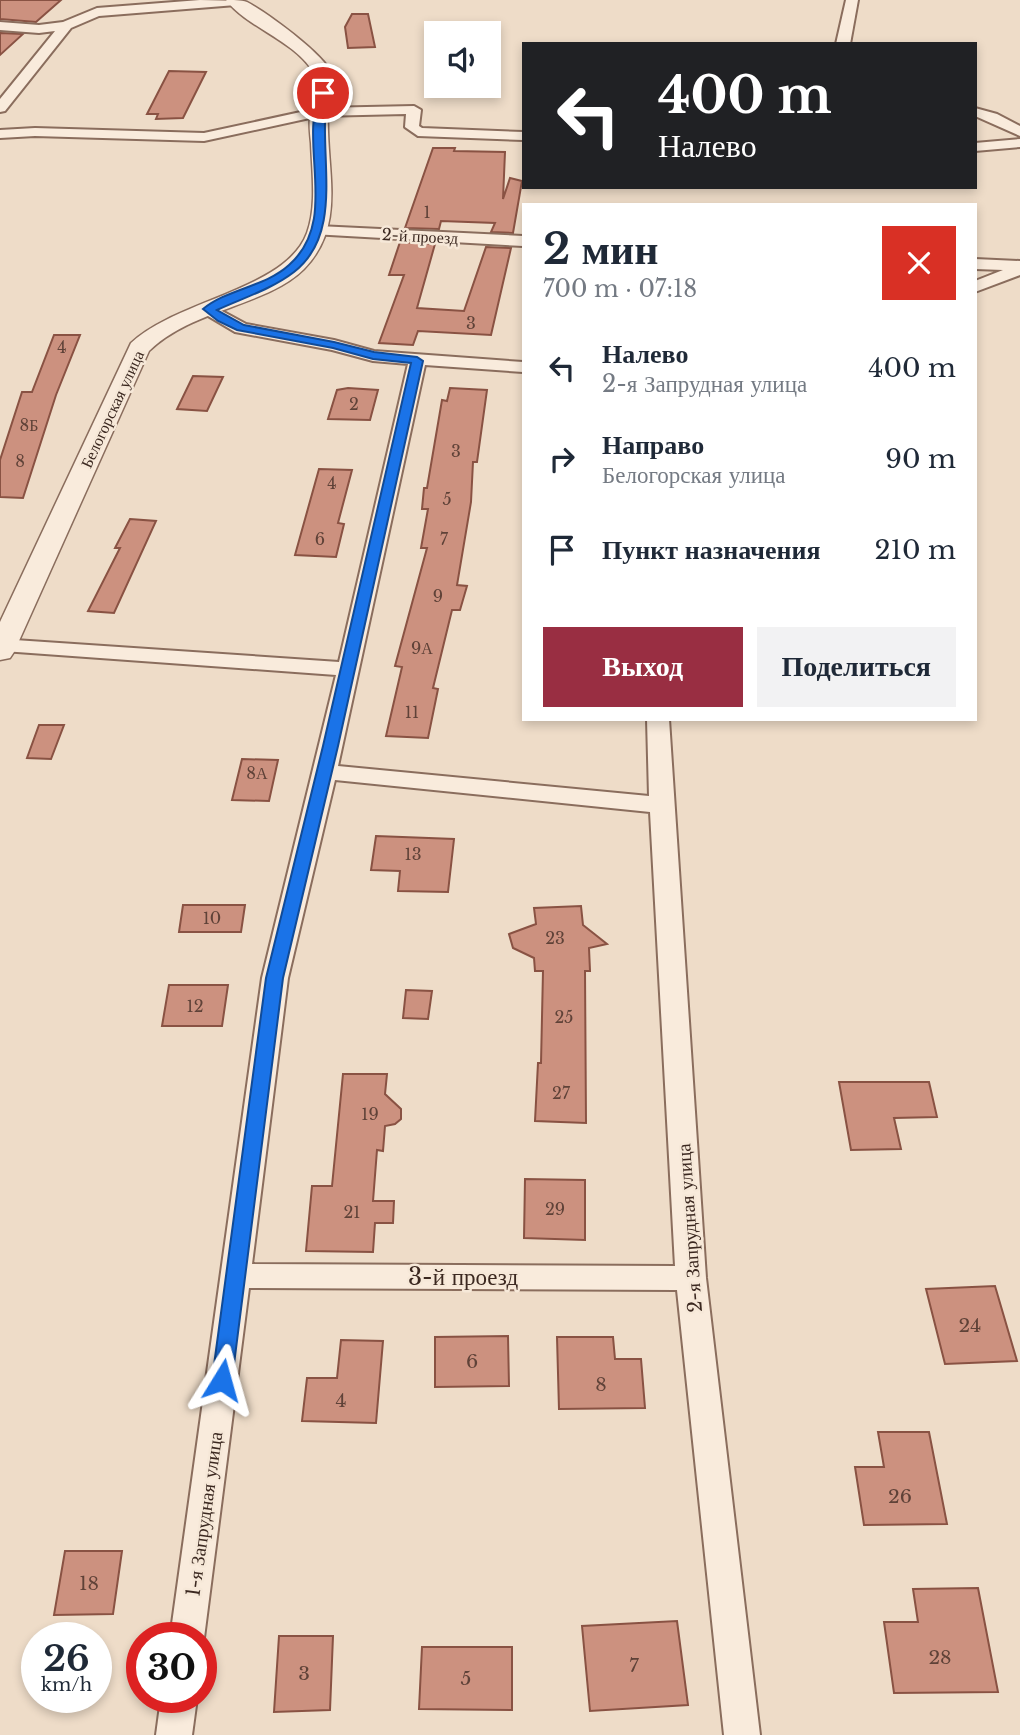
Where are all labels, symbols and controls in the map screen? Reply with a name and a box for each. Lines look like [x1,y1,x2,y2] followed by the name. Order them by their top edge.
[424,21,501,98] map controls
[424,21,501,98] button: sound
[293,63,353,123] pin
[658,65,832,126] text: 400 m
[543,70,634,161] icon: left
[304,74,342,112] icon: arrive
[658,126,757,166] text: Налево
[423,202,431,222] house number: 1
[543,223,659,275] text: 2 мин
[381,224,459,248] street label: 2-й проезд
[882,226,956,300] button: close
[543,275,697,303] text: 700 m · 07:18
[466,313,476,333] house number: 3
[57,337,67,357] house number: 4
[602,338,688,370] text: Налево
[76,347,148,471] street label: Белогорская улица
[543,349,581,387] icon: left
[868,352,956,384] text: 400 m
[602,370,807,398] text: 2-я Запрудная улица
[349,394,359,414] house number: 2
[20,415,38,435] house number: 8Б
[602,429,704,461] text: Направо
[543,440,581,478] icon: right
[451,441,461,461] house number: 3
[885,443,956,475] text: 90 m
[15,451,25,471] house number: 8
[602,461,785,489] text: Белогорская улица
[327,473,337,493] house number: 4
[442,489,452,509] house number: 5
[315,529,325,549] house number: 6
[440,529,449,549] house number: 7
[543,531,581,569] icon: arrive
[602,534,820,566] text: Пункт назначения
[874,534,956,566] text: 210 m
[433,586,443,606] house number: 9
[543,627,743,707] button: Выход
[757,627,956,707] button: Поделиться
[411,638,433,658] house number: 9А
[405,702,419,722] house number: 11
[246,763,268,783] house number: 8А
[405,844,422,864] house number: 13
[203,908,221,928] house number: 10
[545,928,565,948] house number: 23
[187,996,204,1016] house number: 12
[555,1007,573,1027] house number: 25
[552,1083,571,1103] house number: 27
[361,1104,379,1124] house number: 19
[672,1142,707,1313] street label: 2-я Запрудная улица
[545,1199,565,1219] house number: 29
[344,1202,361,1222] house number: 21
[408,1263,518,1291] street label: 3-й проезд
[959,1314,981,1337] house number: 24
[185,1343,259,1417] position arrow
[466,1350,478,1373] house number: 6
[595,1373,607,1396] house number: 8
[335,1389,347,1412] house number: 4
[182,1430,228,1598] street label: 1-я Запрудная улица
[888,1485,912,1508] house number: 26
[79,1572,99,1595] house number: 18
[126,1622,217,1713] speed limit sign: 30
[43,1637,90,1680] text: 26
[928,1646,952,1669] house number: 28
[629,1654,639,1677] house number: 7
[298,1662,310,1685] house number: 3
[461,1667,471,1690] house number: 5
[41,1674,92,1696] text: km/h

